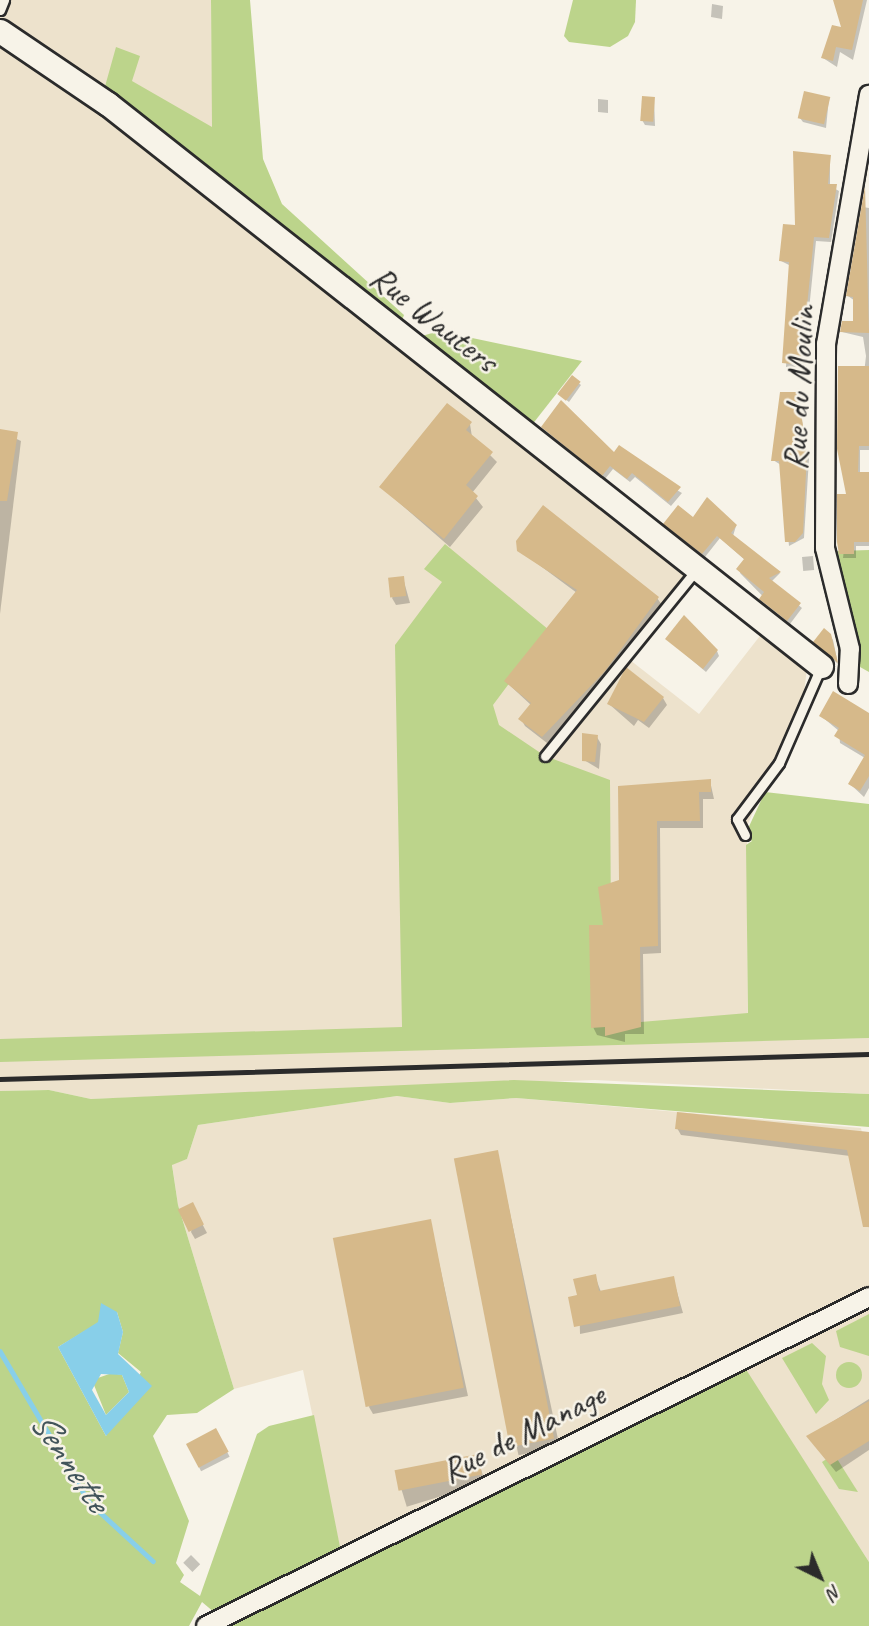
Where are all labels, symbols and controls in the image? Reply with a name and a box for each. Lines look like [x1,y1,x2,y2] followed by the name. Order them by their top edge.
[361,256,507,382] street label: Rue Wauters
[774,305,824,471] street label: Rue du Moulin
[434,1374,612,1492] street label: Rue de Manage
[21,1403,119,1519] water label: Sennette
[785,1542,855,1612] north arrow
[822,1580,847,1605] text: N

